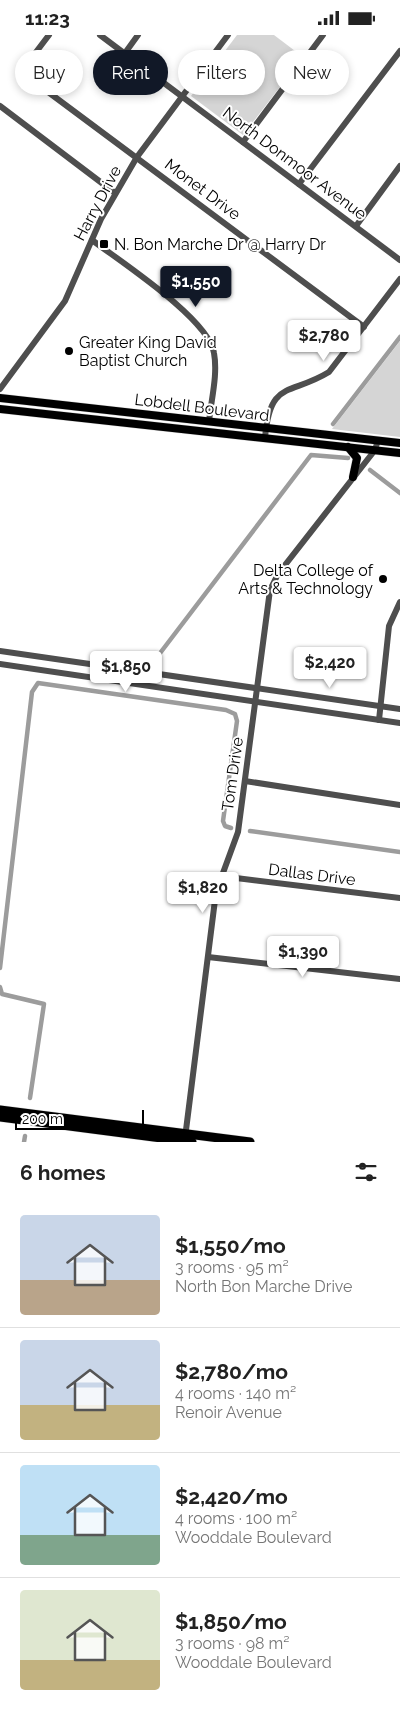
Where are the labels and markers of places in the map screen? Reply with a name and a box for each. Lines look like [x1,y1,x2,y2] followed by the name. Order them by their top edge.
[114,235,326,254] place label: N. Bon Marche Dr @ Harry Dr
[98,238,110,250] marker: N. Bon Marche Dr @ Harry Dr
[155,265,237,308] pin: $1,550
[283,319,365,362] pin: $2,780
[79,333,217,370] place label: Greater King David Baptist Church
[63,345,75,357] marker: Greater King David Baptist Church
[238,561,374,598] place label: Delta College of Arts & Technology
[377,573,389,585] marker: Delta College of Arts & Technology
[289,647,371,689] pin: $2,420
[85,651,167,693] pin: $1,850
[162,871,244,914] pin: $1,820
[262,935,344,978] pin: $1,390

